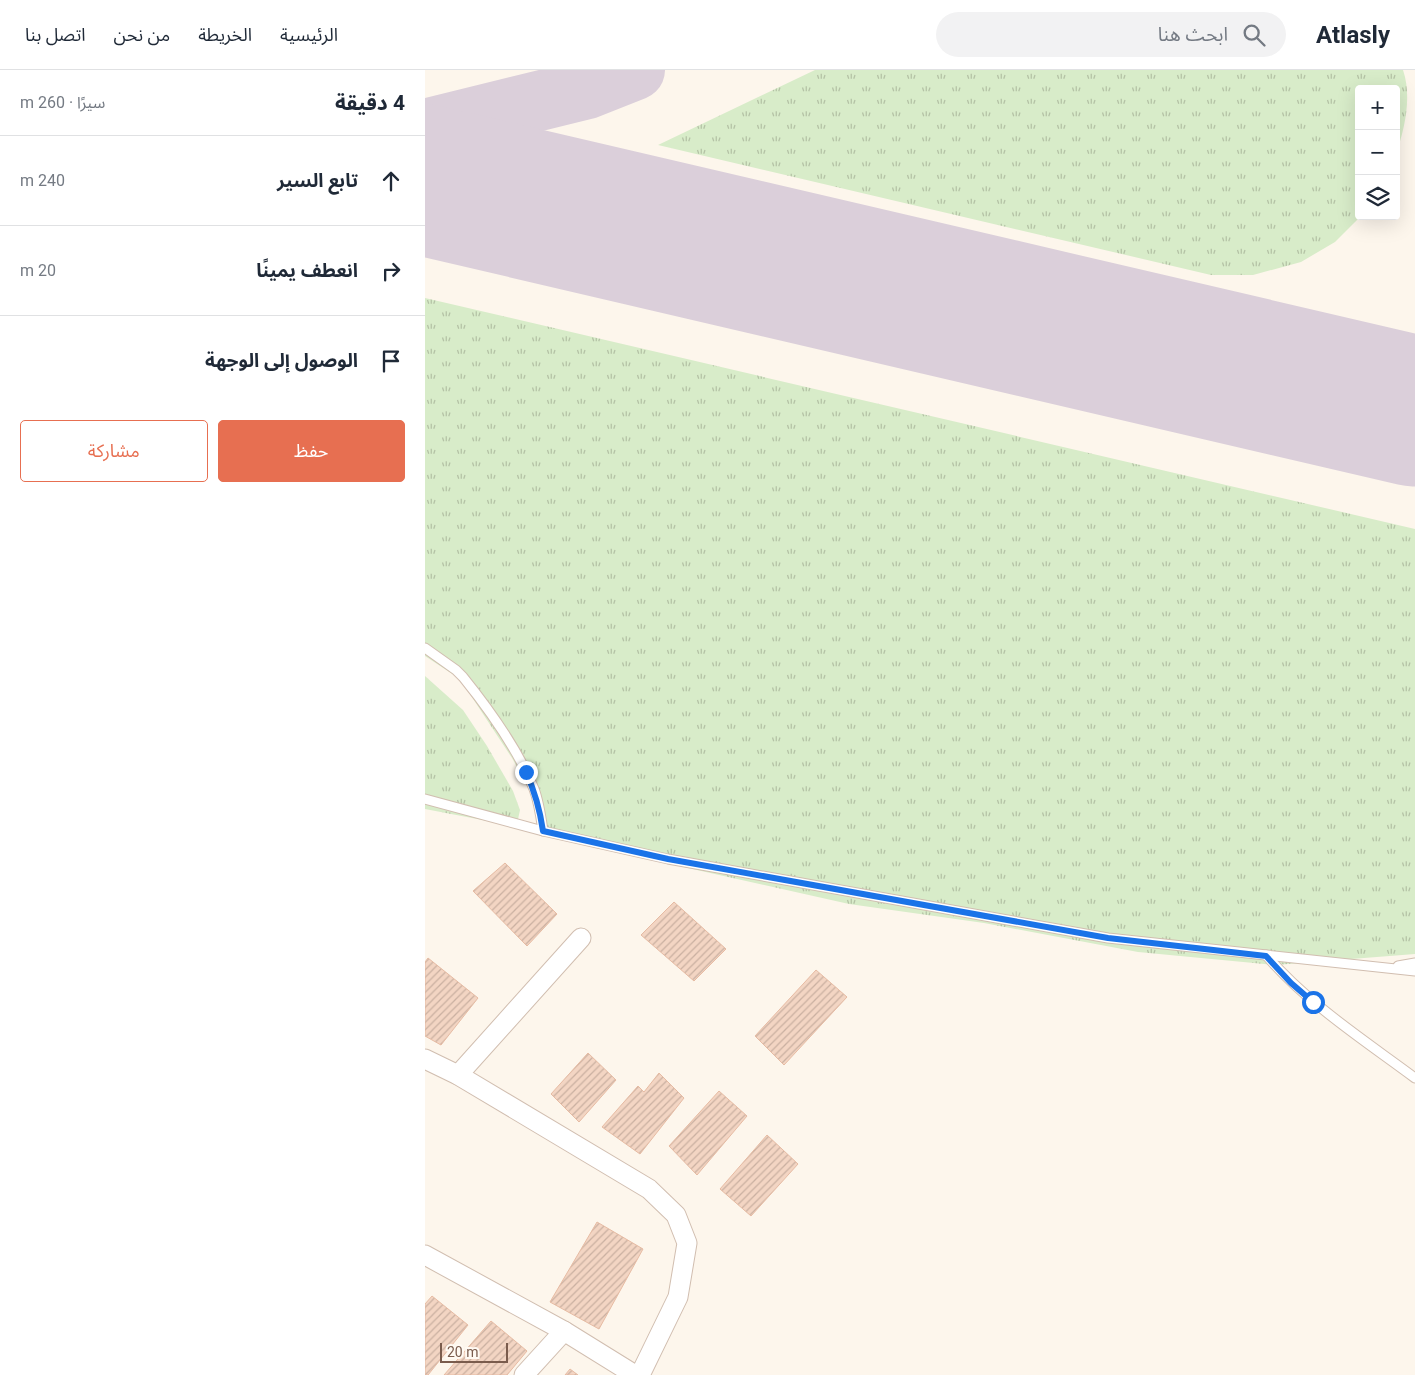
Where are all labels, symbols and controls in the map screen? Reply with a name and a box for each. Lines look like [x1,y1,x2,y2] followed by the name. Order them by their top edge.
[936,12,1286,57] search box
[1240,21,1268,49] icon: search
[1316,21,1390,49] text: Atlasly
[1158,23,1228,46] text: ابحث هنا
[25,24,86,45] text: اتصل بنا
[114,24,170,45] text: من نحن
[198,24,252,45] text: الخريطة
[280,24,338,45] text: الرئيسية
[1355,85,1400,220] map controls
[1355,85,1400,130] button: +
[335,91,405,115] text: 4 دقيقة
[20,93,105,112] text: سيرًا · 260 m
[1355,130,1400,175] button: −
[377,167,405,195] icon: ahead
[277,169,358,192] text: تابع السير
[20,171,65,190] text: 240 m
[1355,175,1400,220] button: layers
[377,257,405,285] icon: right
[256,259,358,282] text: انعطف يمينًا
[20,261,56,280] text: 20 m
[377,347,405,375] icon: arrive
[205,349,358,372] text: الوصول إلى الوجهة
[20,420,208,482] button: مشاركة
[218,420,405,482] button: حفظ
[515,761,538,784] route end
[1302,991,1325,1014] route start
[440,1340,507,1363] scale bar
[447,1344,479,1360] text: 20 m

